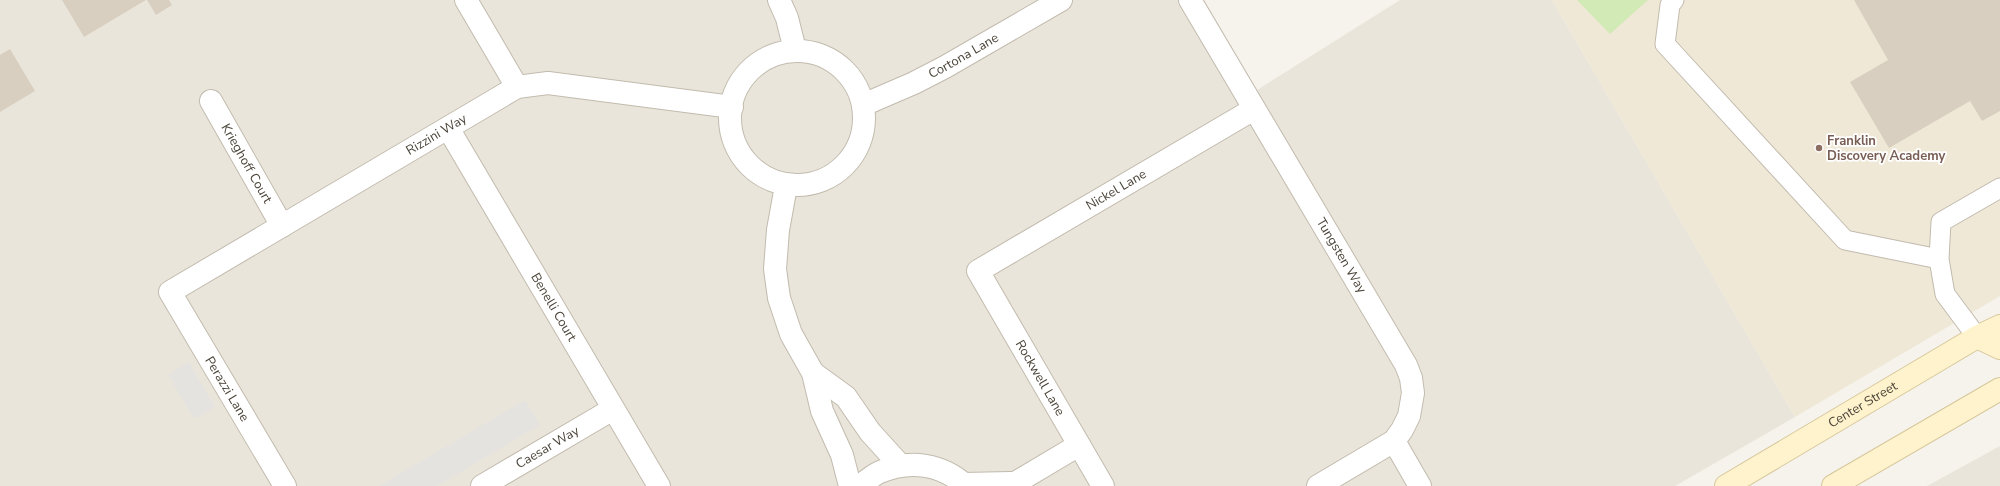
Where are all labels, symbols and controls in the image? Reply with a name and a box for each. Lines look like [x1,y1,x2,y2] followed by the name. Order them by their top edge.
[925,29,1002,83] street label: Cortona Lane
[403,109,470,160] street label: Rizzini Way
[217,120,277,207] street label: Krieghoff Court
[1827,132,1946,165] place label: Franklin Discovery Academy
[1814,143,1824,153] marker: Franklin Discovery Academy
[1083,165,1150,215] street label: Nickel Lane
[1312,215,1371,297] street label: Tungsten Way
[526,270,581,345] street label: Benelli Court
[1011,337,1069,419] street label: Rockwell Lane
[200,353,254,425] street label: Perazzi Lane
[1825,377,1901,432] street label: Center Street
[513,422,583,473] street label: Caesar Way

